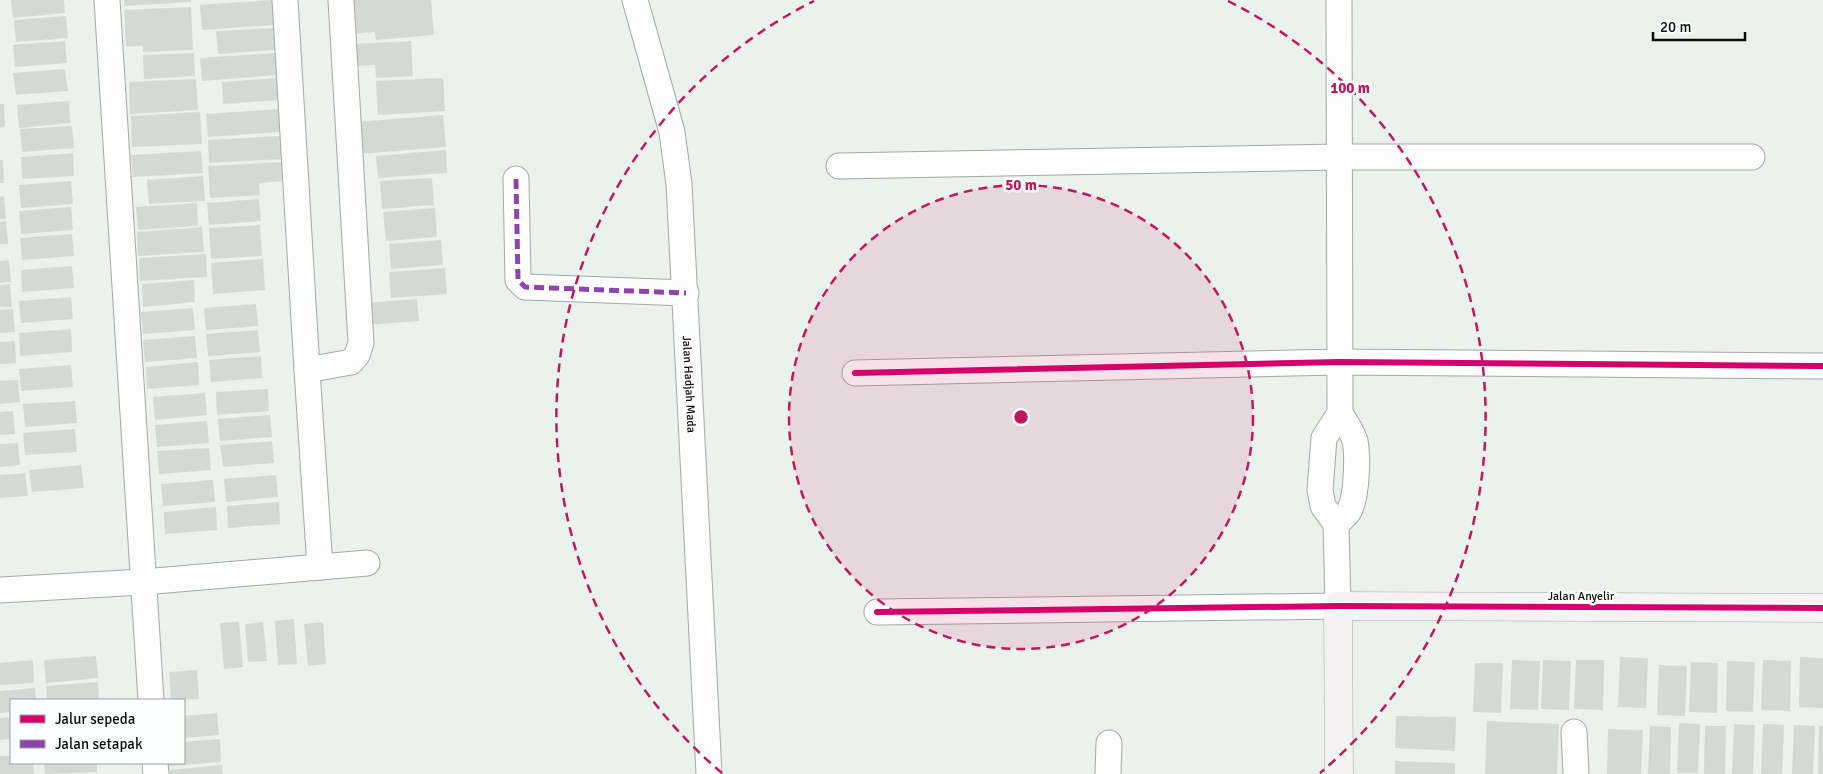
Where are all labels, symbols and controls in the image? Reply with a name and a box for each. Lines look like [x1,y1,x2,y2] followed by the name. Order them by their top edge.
[1653,10,1746,42] scale bar
[1660,18,1691,36] text: 20 m
[1330,79,1370,97] text: 100 m
[1005,176,1037,194] text: 50 m
[679,335,699,433] street label: Jalan Hadjah Mada
[1012,408,1030,426] centre of rings
[1548,589,1615,604] street label: Jalan Anyelir
[10,699,185,764] legend
[55,710,135,728] text: Jalur sepeda
[55,735,143,753] text: Jalan setapak

